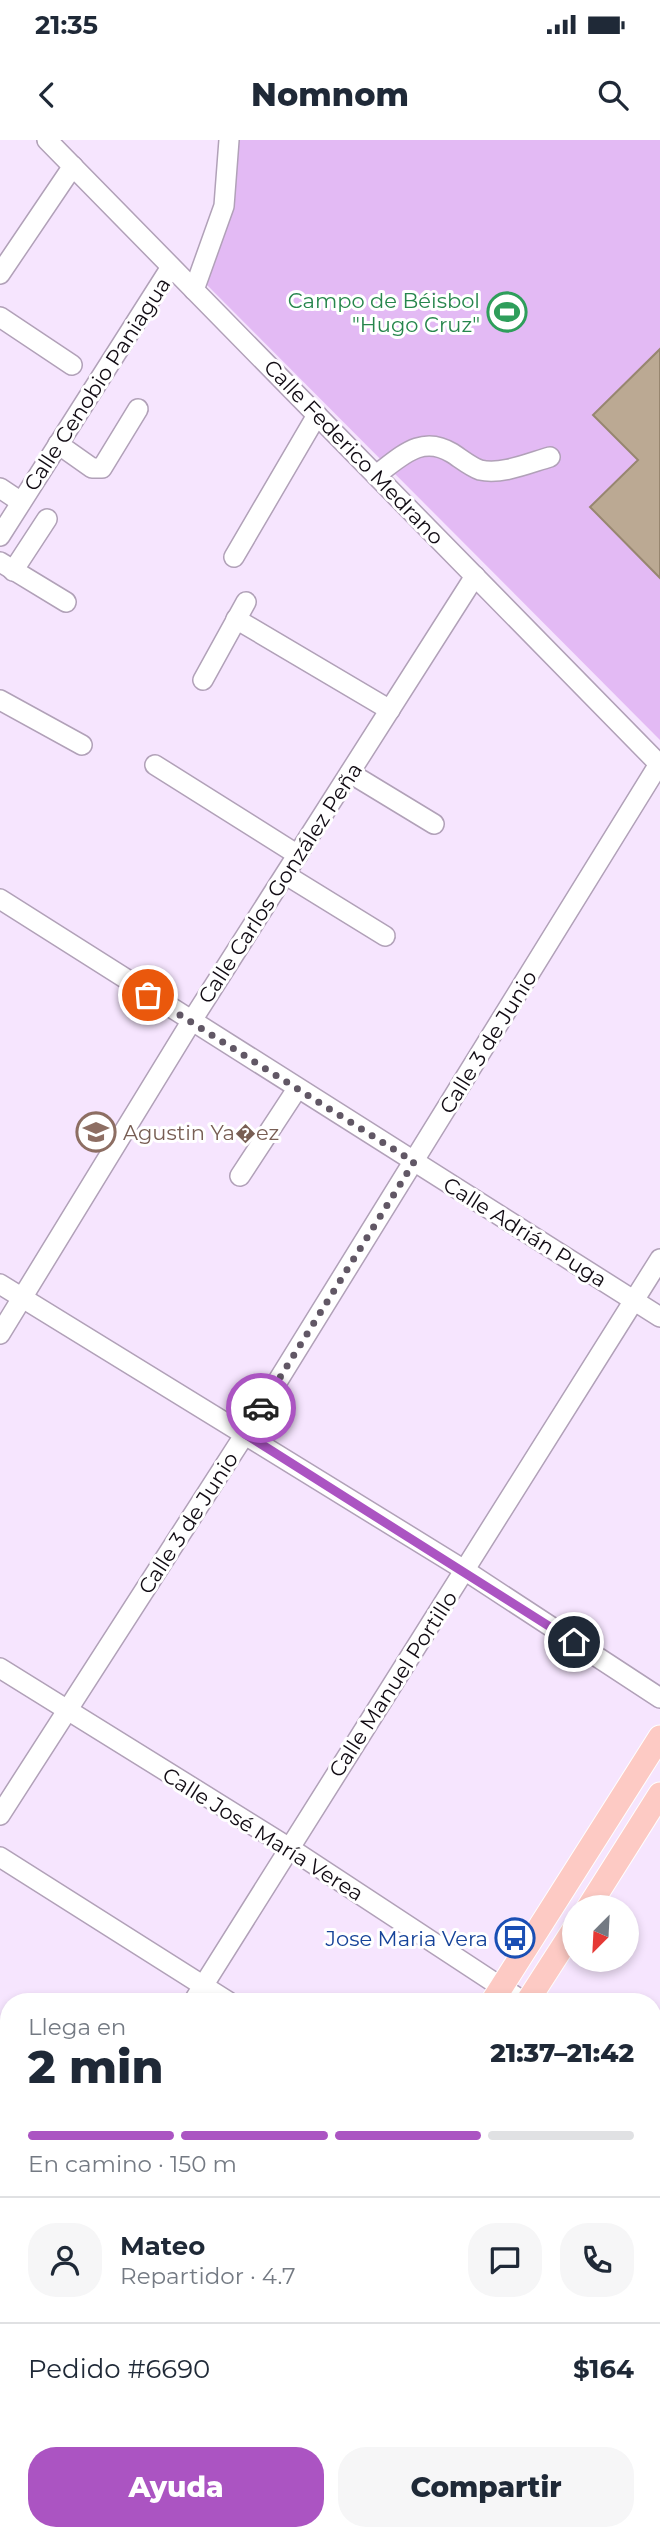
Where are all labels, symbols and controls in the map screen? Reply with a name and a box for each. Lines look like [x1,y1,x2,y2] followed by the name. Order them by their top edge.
[35,9,98,41] text: 21:35
[251,75,409,114] text: Nomnom
[28,76,66,114] icon: back
[594,76,632,114] icon: search
[18,272,176,496] street label: Calle Cenobio Paniagua
[288,288,480,337] place label: Campo de Béisbol "Hugo Cruz"
[486,291,528,333] sports icon: Campo de Béisbol "Hugo Cruz"
[259,354,449,550] street label: Calle Federico Medrano
[193,758,367,1008] street label: Calle Carlos González Peña
[118,965,178,1025] pin
[434,966,542,1118] street label: Calle 3 de Junio
[129,976,167,1014] icon: bag
[75,1111,117,1153] school or university icon: Agustin Ya�ez
[123,1120,279,1145] place label: Agustin Ya�ez
[439,1172,611,1292] street label: Calle Adrián Puga
[226,1373,296,1443] courier
[242,1389,280,1427] icon: car
[133,1447,243,1599] street label: Calle 3 de Junio
[324,1586,462,1782] street label: Calle Manuel Portillo
[544,1612,604,1672] pin
[555,1623,593,1661] icon: home
[158,1762,368,1906] street label: Calle José María Verea
[562,1895,639,1972] north arrow
[562,1895,639,1972] map controls
[494,1917,536,1959] bus stop icon: Jose Maria Vera
[324,1926,488,1951] place label: Jose Maria Vera
[28,2013,126,2041] text: Llega en
[490,2037,634,2069] text: 21:37–21:42
[28,2038,163,2095] text: 2 min
[28,2150,237,2178] text: En camino · 150 m
[28,2223,102,2297] button: person
[468,2223,542,2297] button: chat
[560,2223,634,2297] button: phone
[120,2230,205,2262] text: Mateo
[120,2262,296,2290] text: Repartidor · 4.7
[28,2353,210,2385] text: Pedido #6690
[573,2353,634,2385] text: $164
[28,2447,324,2527] button: Ayuda
[338,2447,634,2527] button: Compartir

